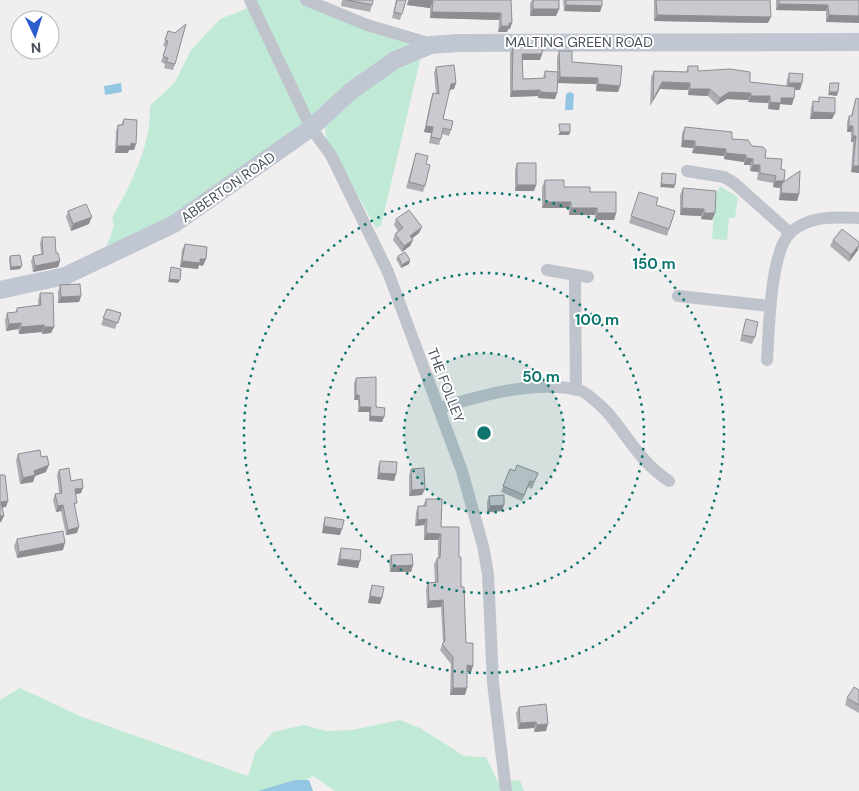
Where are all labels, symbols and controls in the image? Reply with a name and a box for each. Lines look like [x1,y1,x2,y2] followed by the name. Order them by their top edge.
[10,10,60,60] north arrow
[505,33,653,51] street label: MALTING GREEN ROAD
[30,39,42,57] text: N
[177,148,279,226] street label: ABBERTON ROAD
[633,254,676,274] text: 150 m
[575,310,619,330] text: 100 m
[424,345,468,425] street label: THE FOLLEY
[522,367,560,387] text: 50 m
[475,424,493,442] centre of rings

